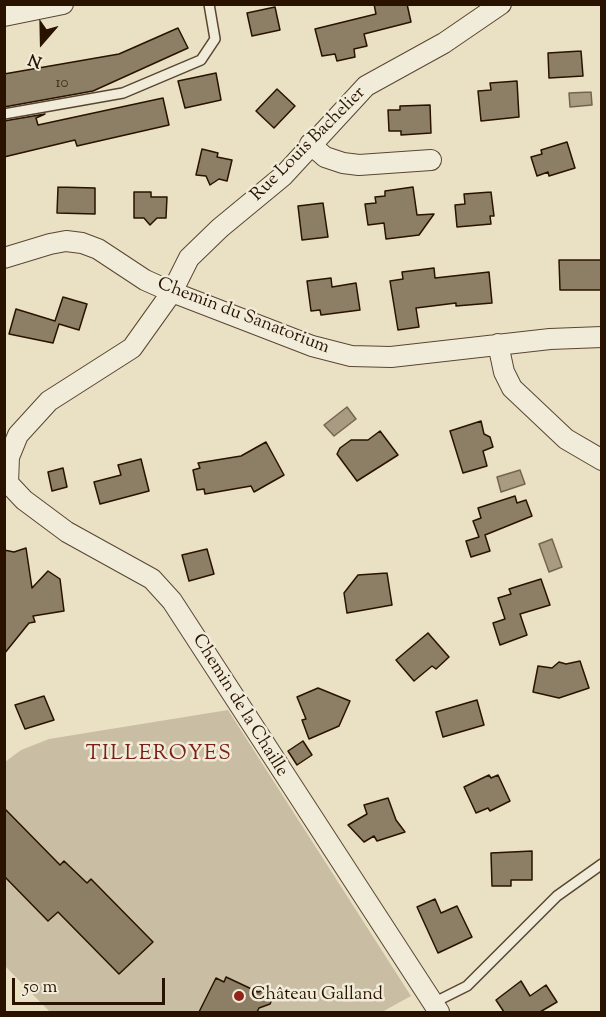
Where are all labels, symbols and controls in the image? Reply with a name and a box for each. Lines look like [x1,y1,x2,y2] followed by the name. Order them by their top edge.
[12,12,72,72] north arrow
[26,46,46,72] text: N
[56,75,68,93] house number: 10
[247,83,371,207] street label: Rue Louis Bachelier
[154,274,332,360] street label: Chemin du Sanatorium
[186,631,292,781] street label: Chemin de la Chaille
[86,742,232,768] district label: TILLEROYES
[15,966,168,1004] scale bar
[23,975,57,1001] text: 50 m
[251,985,383,1007] place label: Château Galland
[232,989,246,1003] marker: Château Galland

